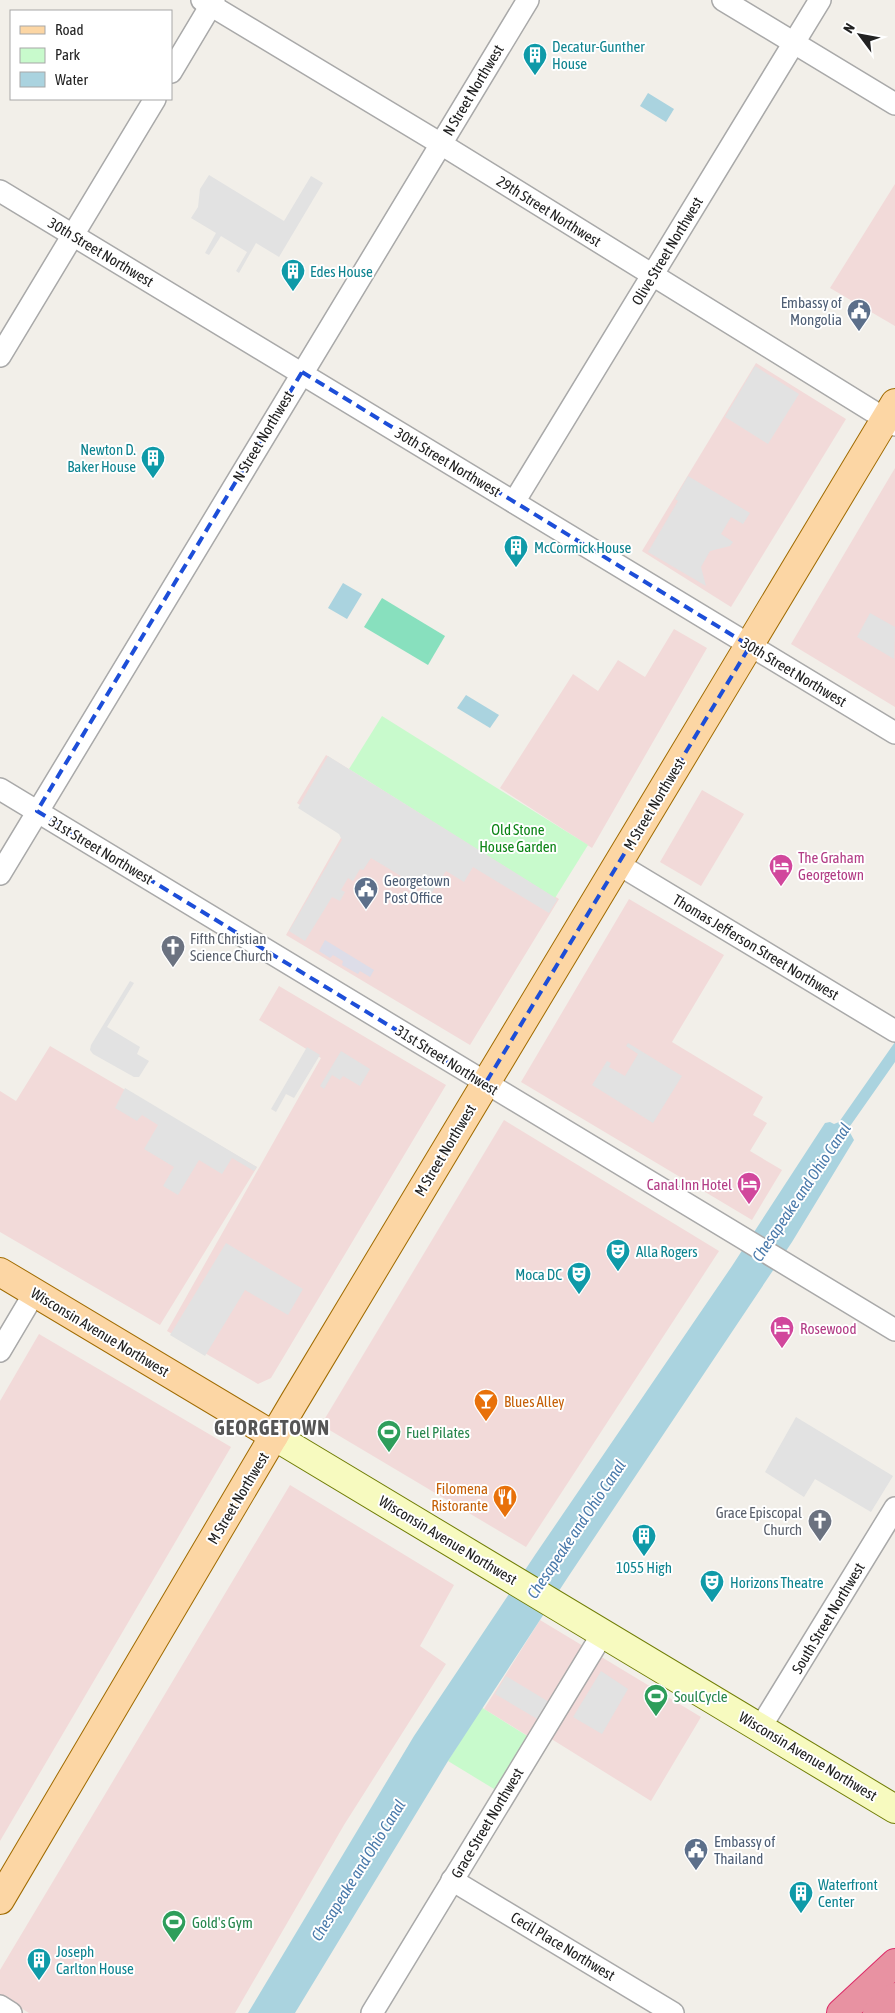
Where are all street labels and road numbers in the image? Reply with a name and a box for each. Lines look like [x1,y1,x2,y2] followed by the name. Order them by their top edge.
[439,42,507,138] street label: N Street Northwest
[494,172,604,250] street label: 29th Street Northwest
[628,194,706,308] street label: Olive Street Northwest
[45,214,157,290] street label: 30th Street Northwest
[229,388,297,484] street label: N Street Northwest
[392,424,504,500] street label: 30th Street Northwest
[738,634,850,710] street label: 30th Street Northwest
[620,755,688,853] street label: M Street Northwest
[46,812,156,888] street label: 31st Street Northwest
[670,891,842,1003] street label: Thomas Jefferson Street Northwest
[393,1022,501,1098] street label: 31st Street Northwest
[411,1101,479,1199] street label: M Street Northwest
[28,1284,172,1380] street label: Wisconsin Avenue Northwest
[204,1449,272,1547] street label: M Street Northwest
[376,1492,520,1588] street label: Wisconsin Avenue Northwest
[788,1560,868,1676] street label: South Street Northwest
[736,1708,880,1804] street label: Wisconsin Avenue Northwest
[447,1765,527,1881] street label: Grace Street Northwest
[508,1908,618,1984] street label: Cecil Place Northwest

